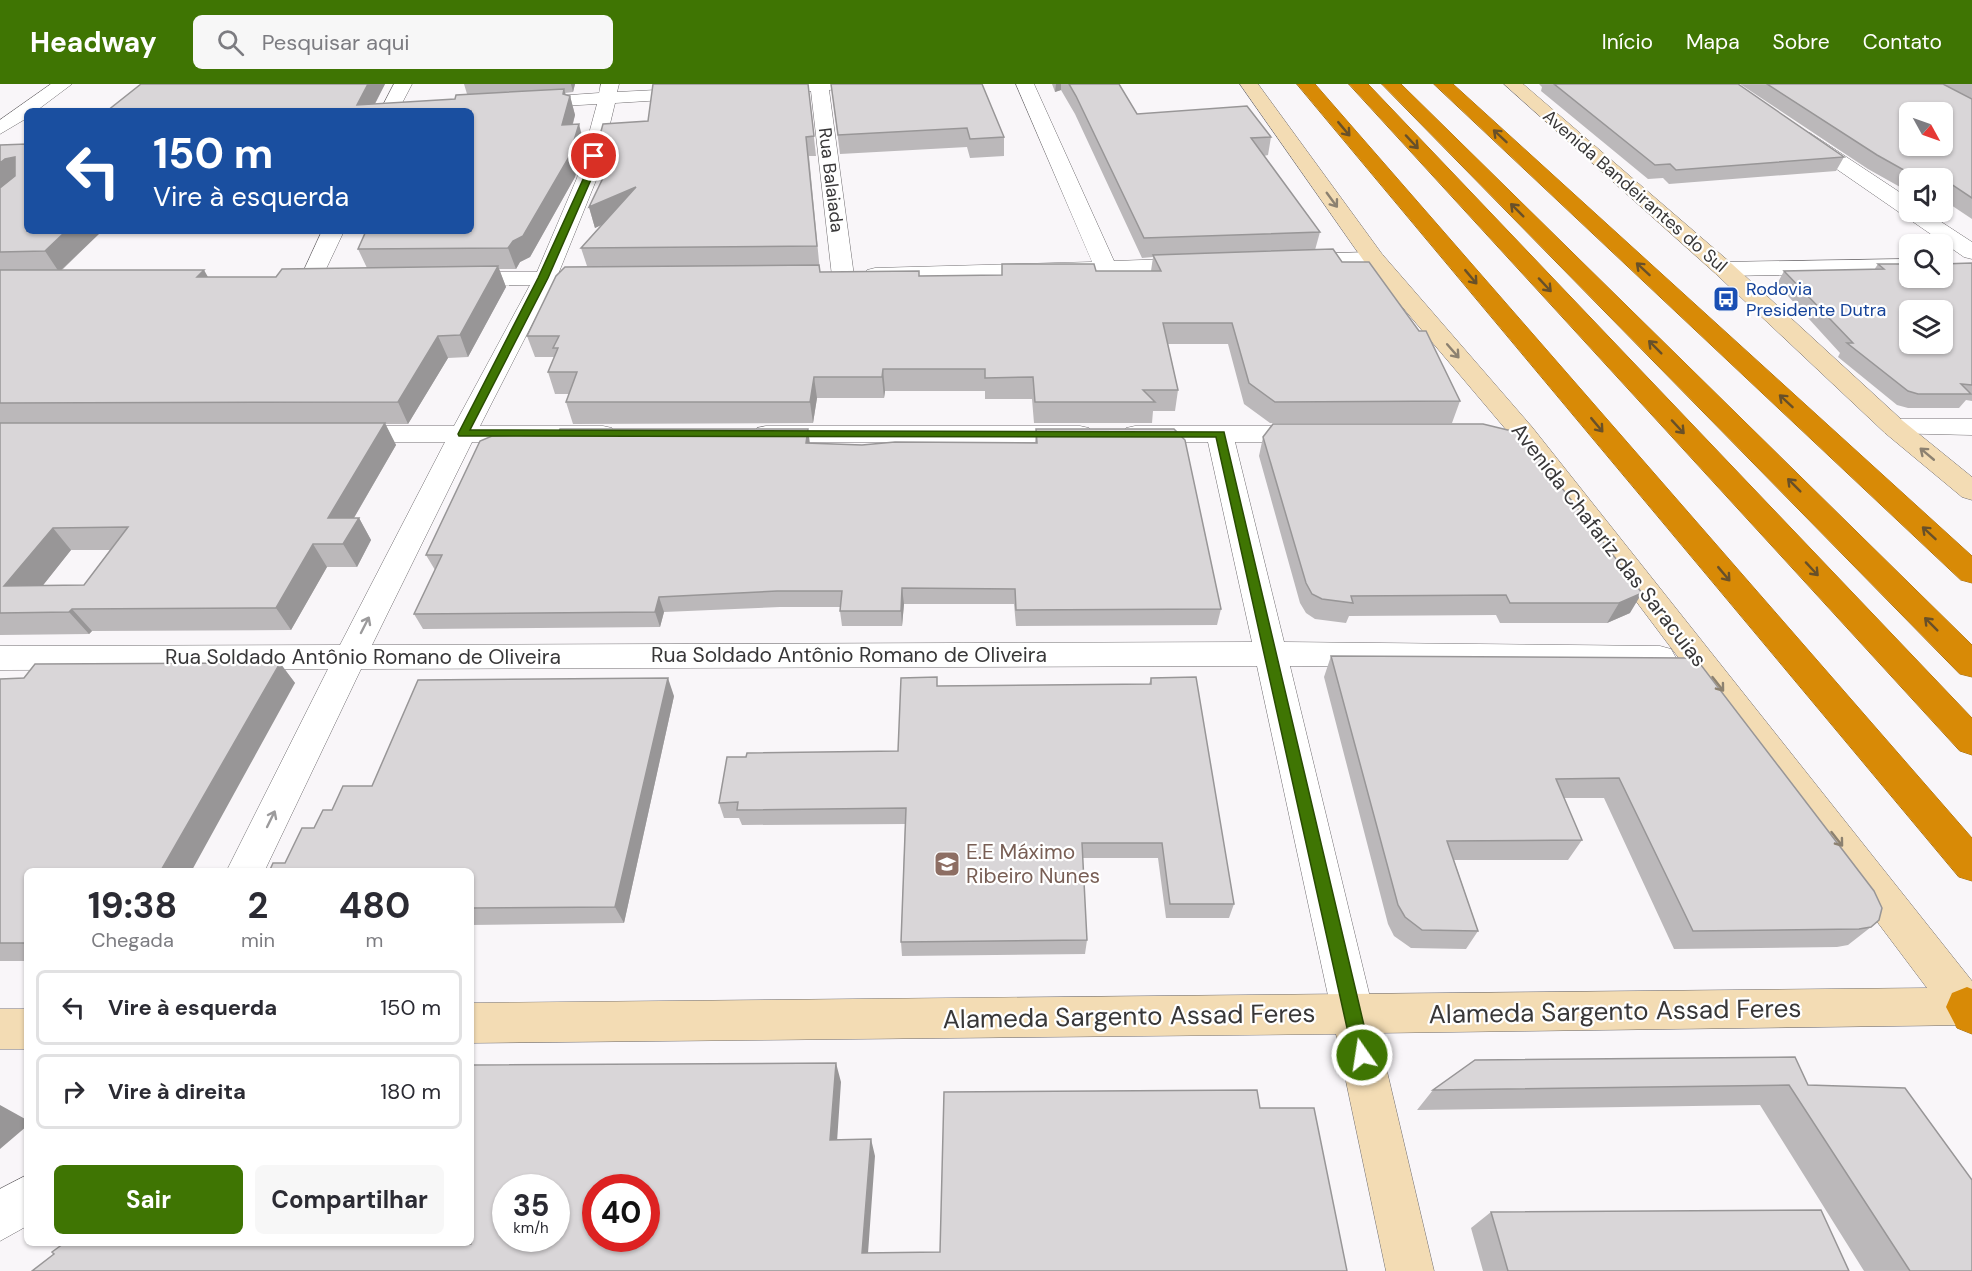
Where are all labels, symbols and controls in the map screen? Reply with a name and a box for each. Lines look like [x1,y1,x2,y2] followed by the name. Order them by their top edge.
[193,15,613,69] search box
[30,24,157,61] text: Headway
[214,26,247,59] icon: search
[262,28,410,57] text: Pesquisar aqui
[1602,28,1653,56] text: Início
[1686,28,1740,56] text: Mapa
[1773,28,1830,56] text: Sobre
[1863,28,1942,56] text: Contato
[1899,102,1953,156] north arrow
[1899,102,1953,354] map controls
[1538,104,1732,278] street label: Avenida Bandeirantes do Sul
[1338,121,1351,137] one-way arrow
[153,126,273,181] text: 150 m
[813,126,849,234] street label: Rua Balaiada
[1492,129,1507,143] one-way arrow
[568,130,619,181] pin
[54,132,132,210] icon: left
[1405,134,1419,149] one-way arrow
[577,139,610,172] icon: arrive
[1899,168,1953,222] button: sound
[153,179,349,214] text: Vire à esquerda
[1326,191,1338,208] one-way arrow
[1510,202,1525,217] one-way arrow
[1899,234,1953,288] button: search
[1635,261,1650,276] one-way arrow
[1464,269,1478,284] one-way arrow
[1538,277,1552,292] one-way arrow
[1746,277,1886,322] place label: Rodovia Presidente Dutra
[1711,284,1741,314] bus stop icon: Rodovia Presidente Dutra
[1899,300,1953,354] button: layers
[1648,340,1663,355] one-way arrow
[1446,343,1460,358] one-way arrow
[1779,394,1794,408] one-way arrow
[1505,417,1713,673] street label: Avenida Chafariz das Saracuias
[1591,417,1604,433] one-way arrow
[1671,419,1685,434] one-way arrow
[1920,447,1935,461] one-way arrow
[1786,478,1801,493] one-way arrow
[1922,527,1937,541] one-way arrow
[1804,562,1819,577] one-way arrow
[1717,566,1731,581] one-way arrow
[360,616,371,634] one-way arrow
[1924,616,1938,631] one-way arrow
[651,641,1047,669] street label: Rua Soldado Antônio Romano de Oliveira
[165,643,561,671] street label: Rua Soldado Antônio Romano de Oliveira
[1712,676,1724,692] one-way arrow
[265,810,277,828] one-way arrow
[1830,831,1843,847] one-way arrow
[966,838,1100,890] place label: E.E Máximo Ribeiro Nunes
[932,849,962,879] school or university icon: E.E Máximo Ribeiro Nunes
[88,882,177,929] text: 19:38
[248,882,268,929] text: 2
[339,882,410,929] text: 480
[91,927,174,953] text: Chegada
[241,927,275,953] text: min
[366,927,383,953] text: m
[57,991,90,1024] icon: left
[1428,991,1802,1031] street label: Alameda Sargento Assad Feres
[108,993,277,1022] text: Vire à esquerda
[380,993,441,1022] text: 150 m
[942,996,1316,1036] street label: Alameda Sargento Assad Feres
[1330,1023,1394,1087] position arrow
[57,1075,90,1108] icon: right
[108,1077,246,1106] text: Vire à direita
[380,1077,441,1106] text: 180 m
[54,1165,243,1234] button: Sair
[255,1165,444,1234] button: Compartilhar
[582,1174,660,1252] speed limit sign: 40
[513,1186,549,1225] text: 35
[513,1218,549,1238] text: km/h

